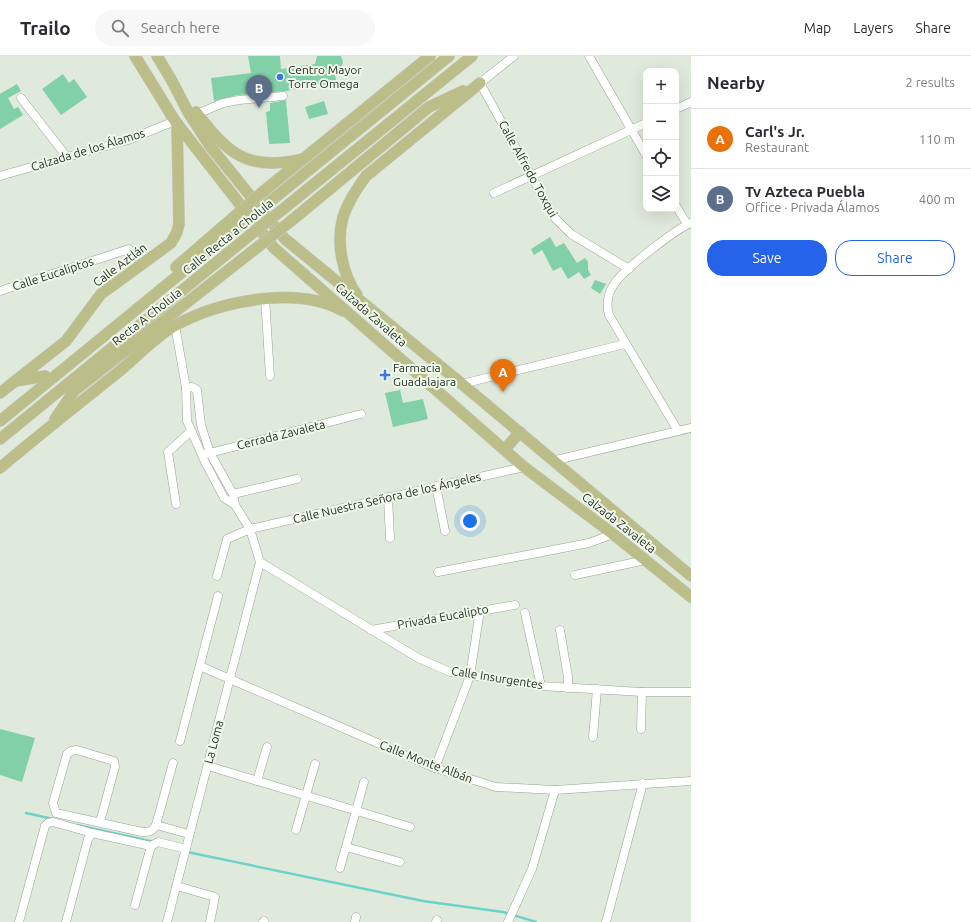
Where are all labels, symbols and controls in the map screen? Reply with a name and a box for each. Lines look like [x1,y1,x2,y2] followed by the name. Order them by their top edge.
[95,10,375,46] search box
[20,17,71,39] text: Trailo
[109,17,131,39] icon: search
[141,19,220,36] text: Search here
[804,20,831,36] text: Map
[853,20,893,36] text: Layers
[915,20,951,36] text: Share
[288,63,362,90] place label: Centro Mayor Torre Omega
[643,68,679,212] map controls
[643,68,679,104] button: +
[275,72,285,82] marker: Centro Mayor Torre Omega
[707,73,765,92] text: Nearby
[246,75,272,108] pin: B
[905,75,955,89] text: 2 results
[643,104,679,140] button: −
[496,118,560,219] street label: Calle Alfredo Toxqui
[745,123,805,140] text: Carl's Jr.
[29,126,146,173] street label: Calzada de los Álamos
[715,132,725,146] text: A
[919,132,955,146] text: 110 m
[643,140,679,176] button: locate
[745,140,809,154] text: Restaurant
[643,176,679,212] button: layers
[745,183,865,200] text: Tv Azteca Puebla
[716,192,724,206] text: B
[919,192,955,206] text: 400 m
[180,196,275,277] street label: Calle Recta a Cholula
[745,200,880,214] text: Office · Privada Álamos
[90,240,149,289] street label: Calle Aztlán
[707,240,827,276] button: Save
[835,240,955,276] button: Share
[11,254,95,293] street label: Calle Eucaliptos
[333,280,410,349] street label: Calzada Zavaleta
[109,286,184,348] street label: Recta A Cholula
[490,359,516,392] pin: A
[393,361,456,388] place label: Farmacia Guadalajara
[380,370,390,380] marker: Farmacia Guadalajara
[235,417,326,452] street label: Cerrada Zavaleta
[292,470,482,526] street label: Calle Nuestra Señora de los Ángeles
[580,490,659,555] street label: Calzada Zavaleta
[460,511,480,531] your location
[396,602,490,631] street label: Privada Eucalipto
[450,664,544,691] street label: Calle Insurgentes
[201,719,226,765] street label: La Loma
[378,738,475,785] street label: Calle Monte Albán

